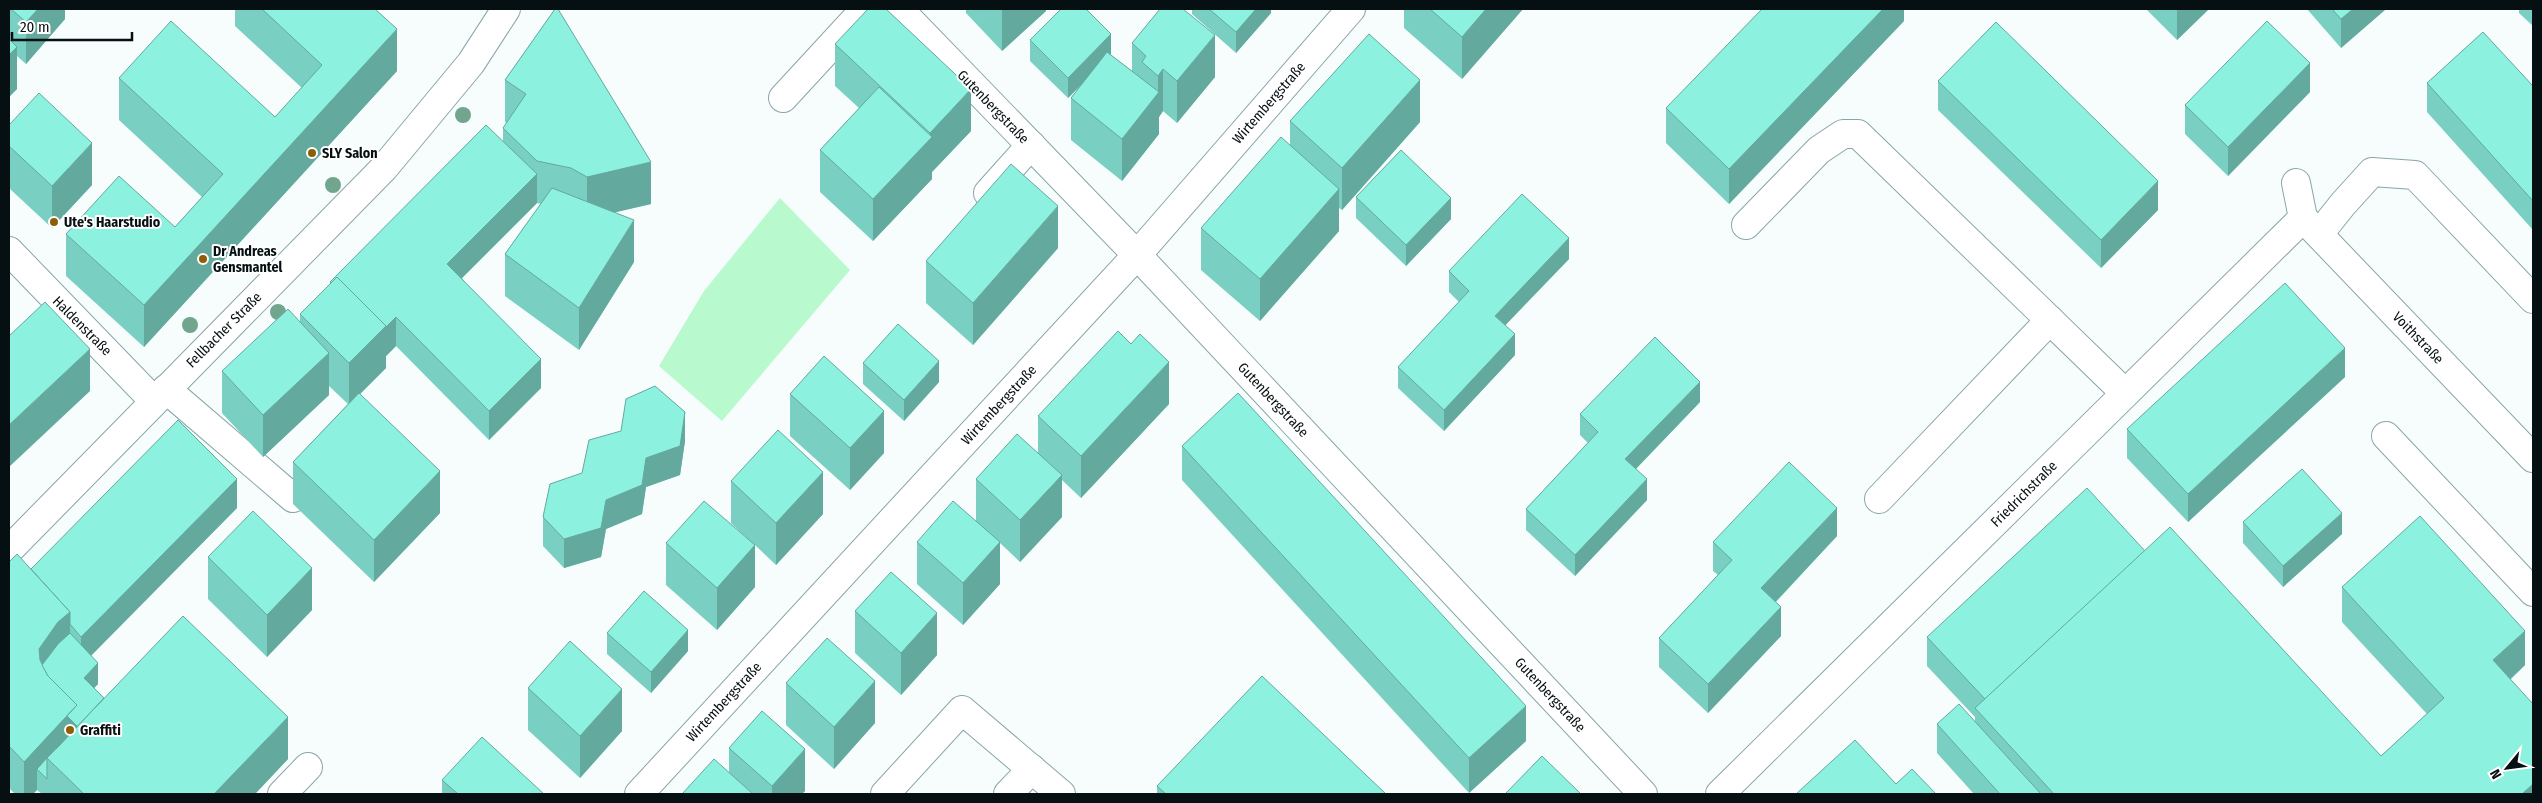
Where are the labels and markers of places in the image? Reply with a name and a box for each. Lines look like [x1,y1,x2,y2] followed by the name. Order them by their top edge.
[322,145,378,162] place label: SLY Salon
[306,147,318,159] marker: SLY Salon
[64,214,161,231] place label: Ute's Haarstudio
[48,216,60,228] marker: Ute's Haarstudio
[213,243,283,276] place label: Dr Andreas Gensmantel
[197,253,209,265] marker: Dr Andreas Gensmantel
[80,722,121,739] place label: Graffiti
[64,724,76,736] marker: Graffiti

